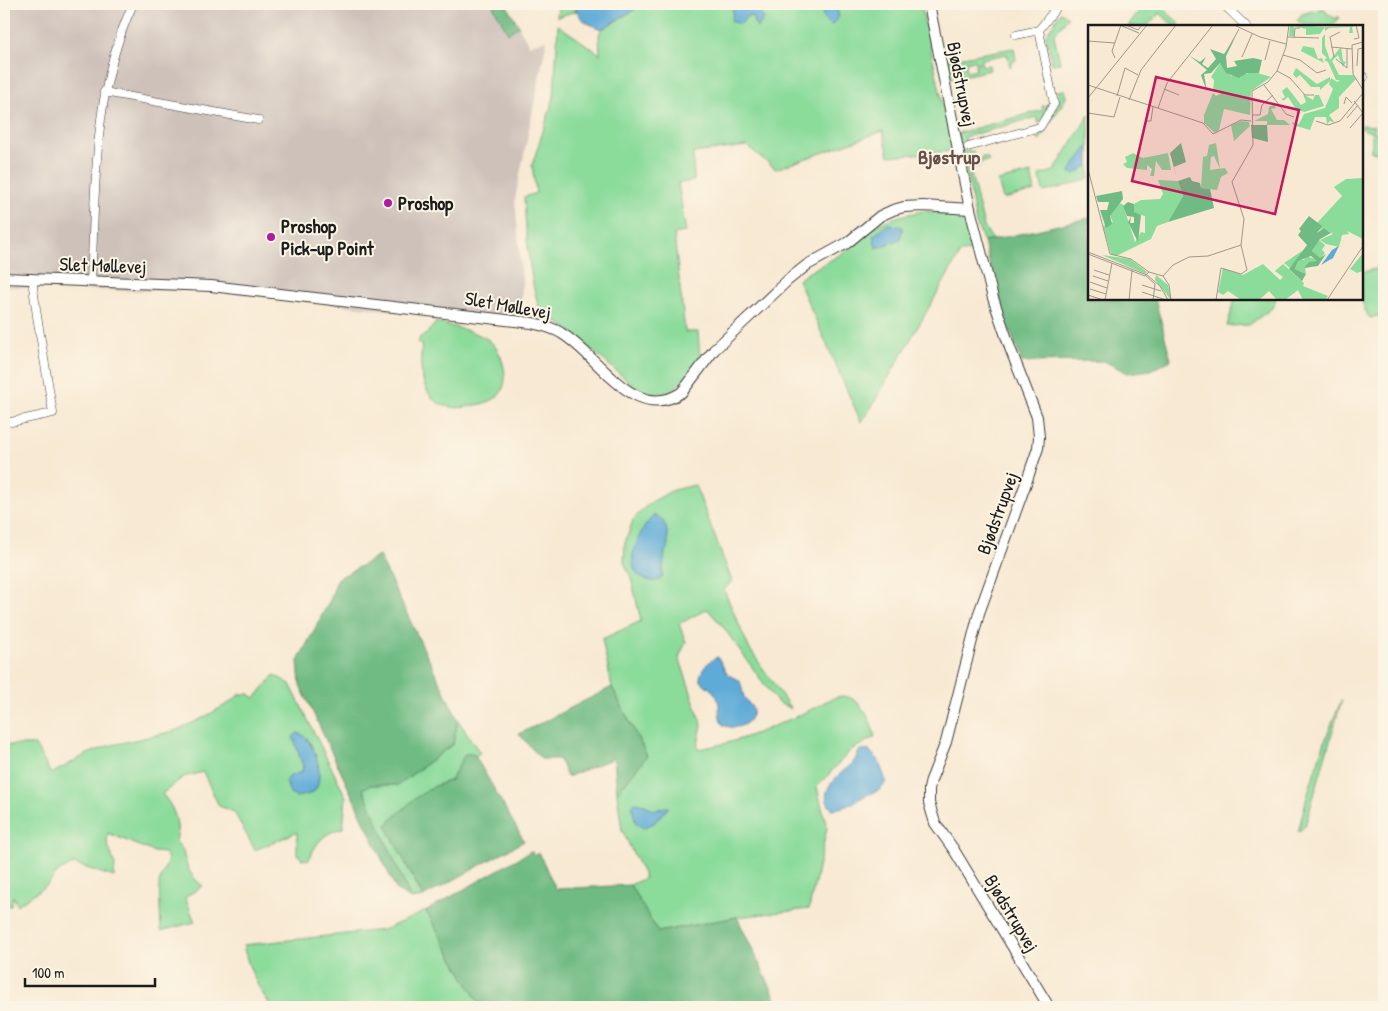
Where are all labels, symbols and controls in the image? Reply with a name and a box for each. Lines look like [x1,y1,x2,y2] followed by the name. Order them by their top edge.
[1088,25,1363,300] inset map
[941,39,983,129] street label: Bjødstrupvej
[918,143,980,171] district label: Bjøstrup
[398,190,454,217] place label: Proshop
[382,197,394,209] marker: Proshop
[281,213,375,262] place label: Proshop Pick-up Point
[265,231,277,243] marker: Proshop Pick-up Point
[59,250,147,280] street label: Slet Møllevej
[463,285,553,325] street label: Slet Møllevej
[970,468,1024,558] street label: Bjødstrupvej
[979,869,1045,957] street label: Bjødstrupvej
[25,956,155,988] scale bar
[32,962,65,983] text: 100 m

